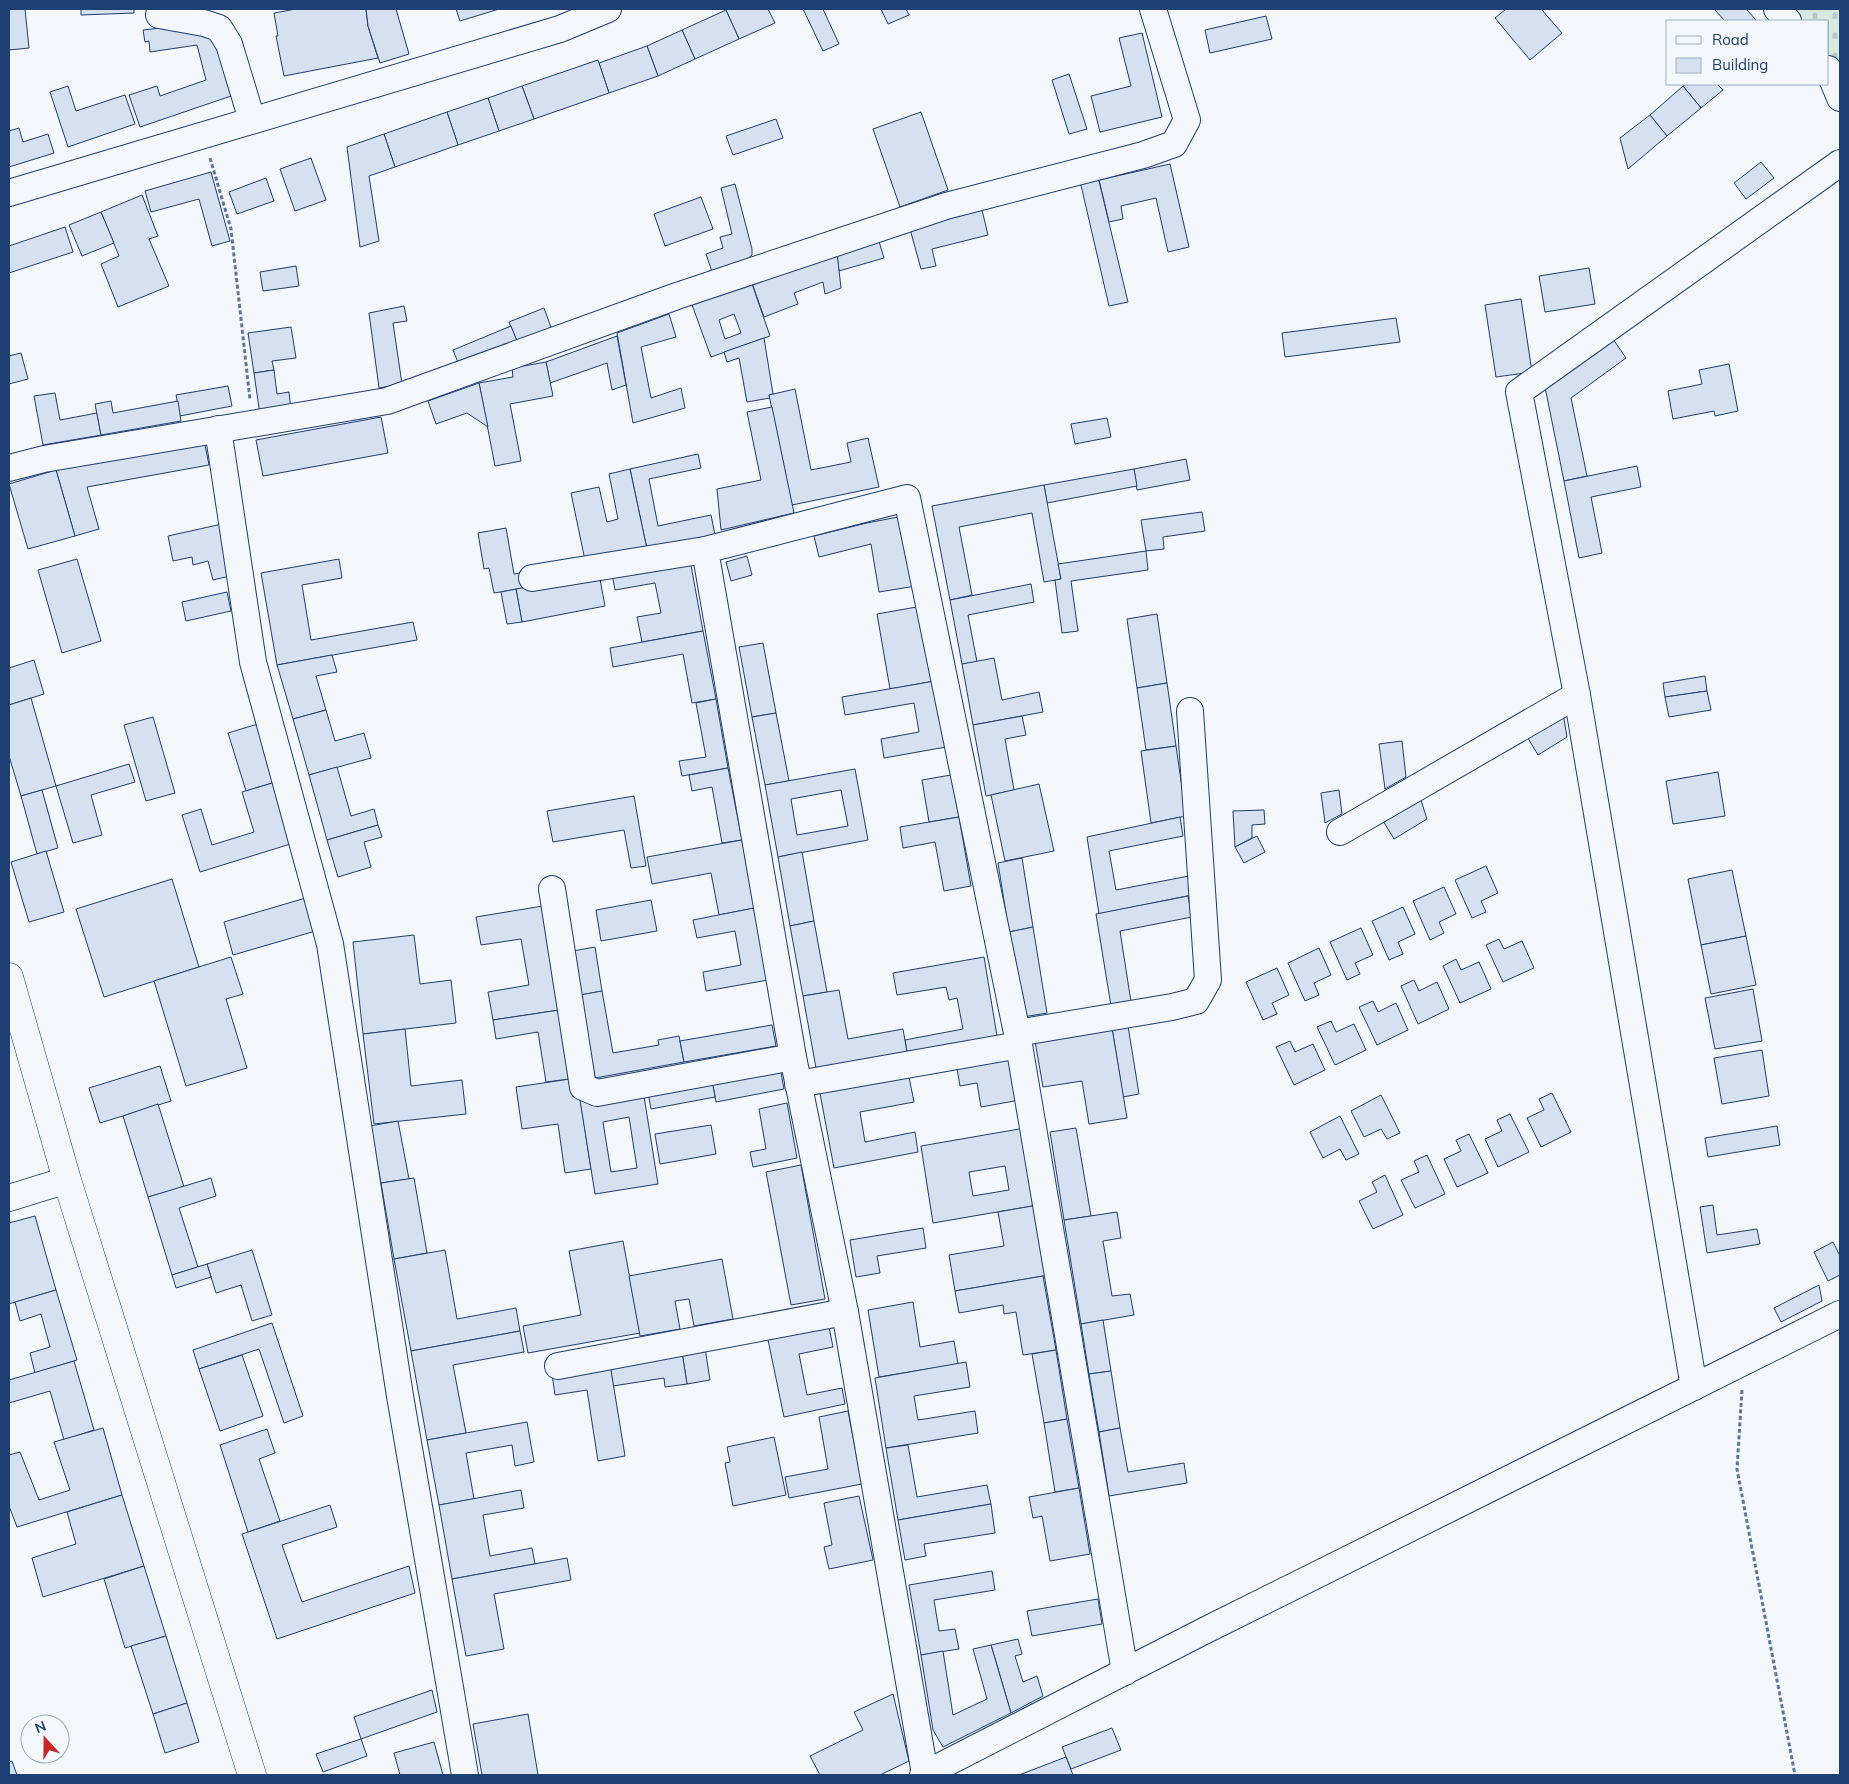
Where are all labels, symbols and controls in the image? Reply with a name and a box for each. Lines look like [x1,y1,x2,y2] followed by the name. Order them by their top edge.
[1666,20,1829,85] legend
[1712,30,1749,49] text: Road
[1712,55,1768,74] text: Building
[20,1714,70,1764] north arrow
[32,1717,49,1737] text: N

